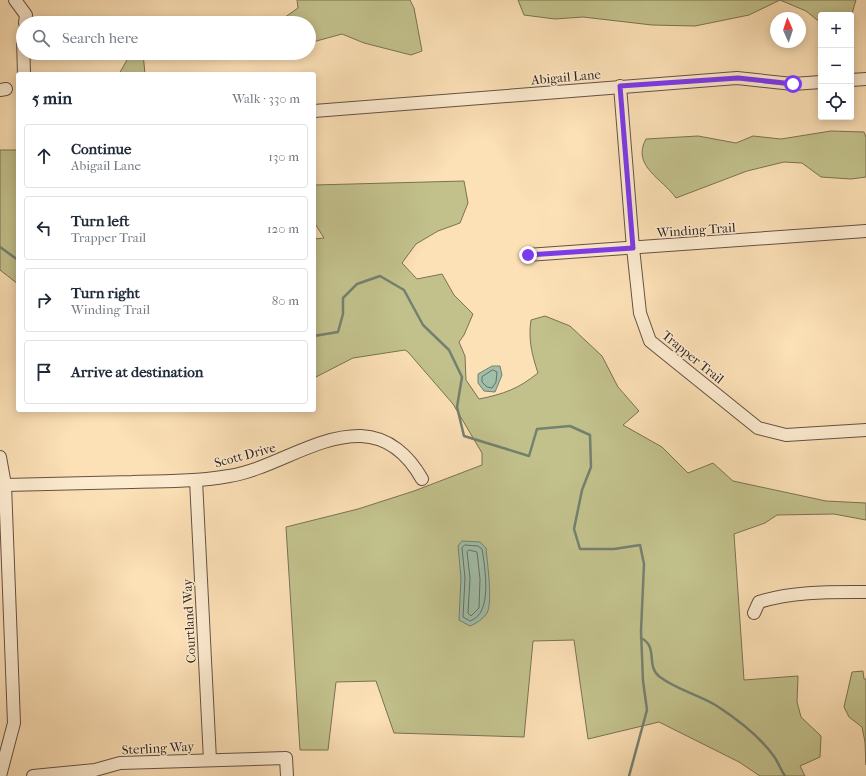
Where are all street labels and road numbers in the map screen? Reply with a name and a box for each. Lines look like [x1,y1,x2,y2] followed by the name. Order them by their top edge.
[530,66,602,88] street label: Abigail Lane
[655,220,736,240] street label: Winding Trail
[659,328,727,387] street label: Trapper Trail
[213,439,278,470] street label: Scott Drive
[179,577,199,664] street label: Courtland Way
[121,739,196,757] street label: Sterling Way

